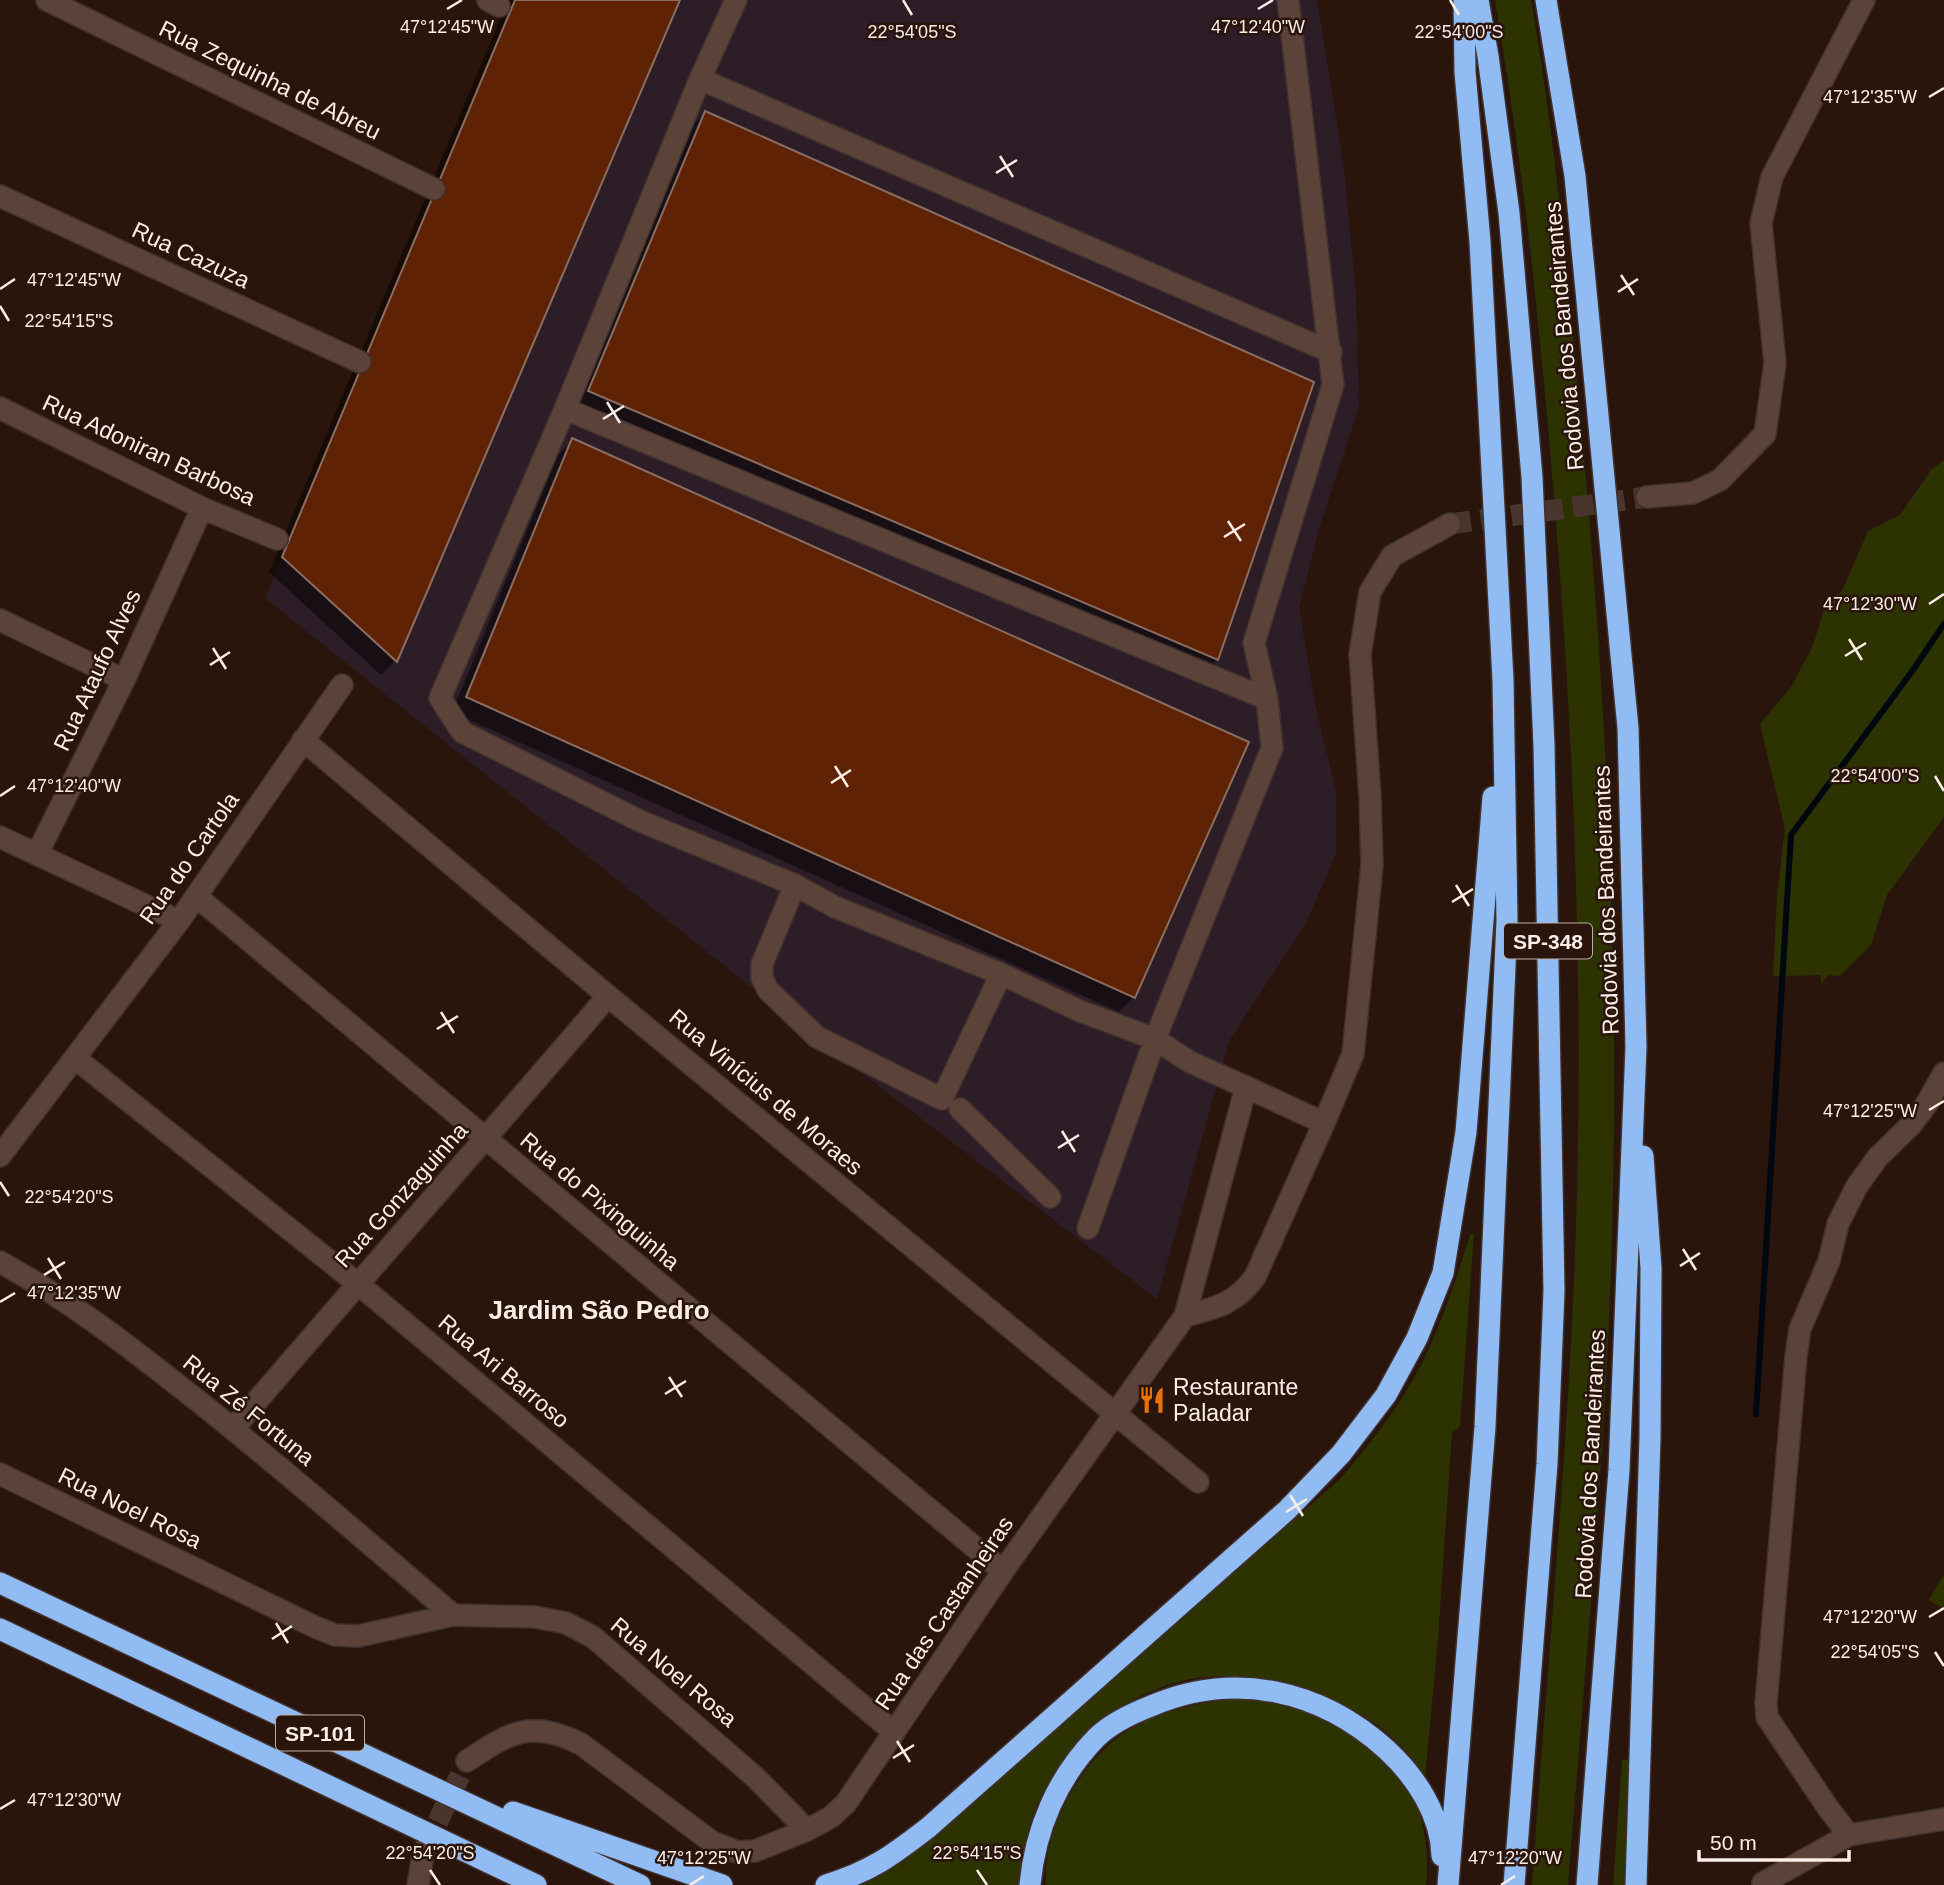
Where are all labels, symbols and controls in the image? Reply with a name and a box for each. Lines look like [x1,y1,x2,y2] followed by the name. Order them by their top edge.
[155,15,385,145] street label: Rua Zequinha de Abreu
[400,17,494,37] text: 47°12'45"W
[1211,17,1305,37] text: 47°12'40"W
[867,22,957,42] text: 22°54'05"S
[1414,22,1504,42] text: 22°54'00"S
[1823,87,1917,107] text: 47°12'35"W
[1539,200,1589,472] street label: Rodovia dos Bandeirantes
[128,216,254,294] street label: Rua Cazuza
[27,270,121,290] text: 47°12'45"W
[24,311,114,331] text: 22°54'15"S
[39,389,260,511] street label: Rua Adoniran Barbosa
[48,585,146,755] street label: Rua Ataufo Alves
[1823,594,1917,614] text: 47°12'30"W
[1588,765,1624,1035] street label: Rodovia dos Bandeirantes
[1830,766,1920,786] text: 22°54'00"S
[27,776,121,796] text: 47°12'40"W
[134,787,244,929] street label: Rua do Cartola
[1504,923,1592,958] road number: SP-348
[664,1004,868,1180] street label: Rua Vinícius de Moraes
[1823,1101,1917,1121] text: 47°12'25"W
[329,1117,473,1273] street label: Rua Gonzaguinha
[515,1127,685,1275] street label: Rua do Pixinguinha
[24,1187,114,1207] text: 22°54'20"S
[27,1283,121,1303] text: 47°12'35"W
[488,1295,710,1325] district label: Jardim São Pedro
[433,1309,575,1433] street label: Rua Ari Barroso
[1570,1329,1610,1599] street label: Rodovia dos Bandeirantes
[178,1349,320,1471] street label: Rua Zé Fortuna
[1173,1374,1298,1426] place label: Restaurante Paladar
[1137,1385,1167,1415] restaurant icon: Restaurante Paladar
[54,1462,206,1554] street label: Rua Noel Rosa
[870,1511,1018,1715] street label: Rua das Castanheiras
[1823,1607,1917,1627] text: 47°12'20"W
[606,1612,742,1732] street label: Rua Noel Rosa
[1830,1642,1920,1662] text: 22°54'05"S
[276,1716,364,1750] road number: SP-101
[27,1790,121,1810] text: 47°12'30"W
[1699,1818,1850,1862] scale bar
[1710,1831,1757,1854] text: 50 m
[385,1843,475,1863] text: 22°54'20"S
[932,1843,1022,1863] text: 22°54'15"S
[657,1848,751,1868] text: 47°12'25"W
[1468,1848,1562,1868] text: 47°12'20"W

